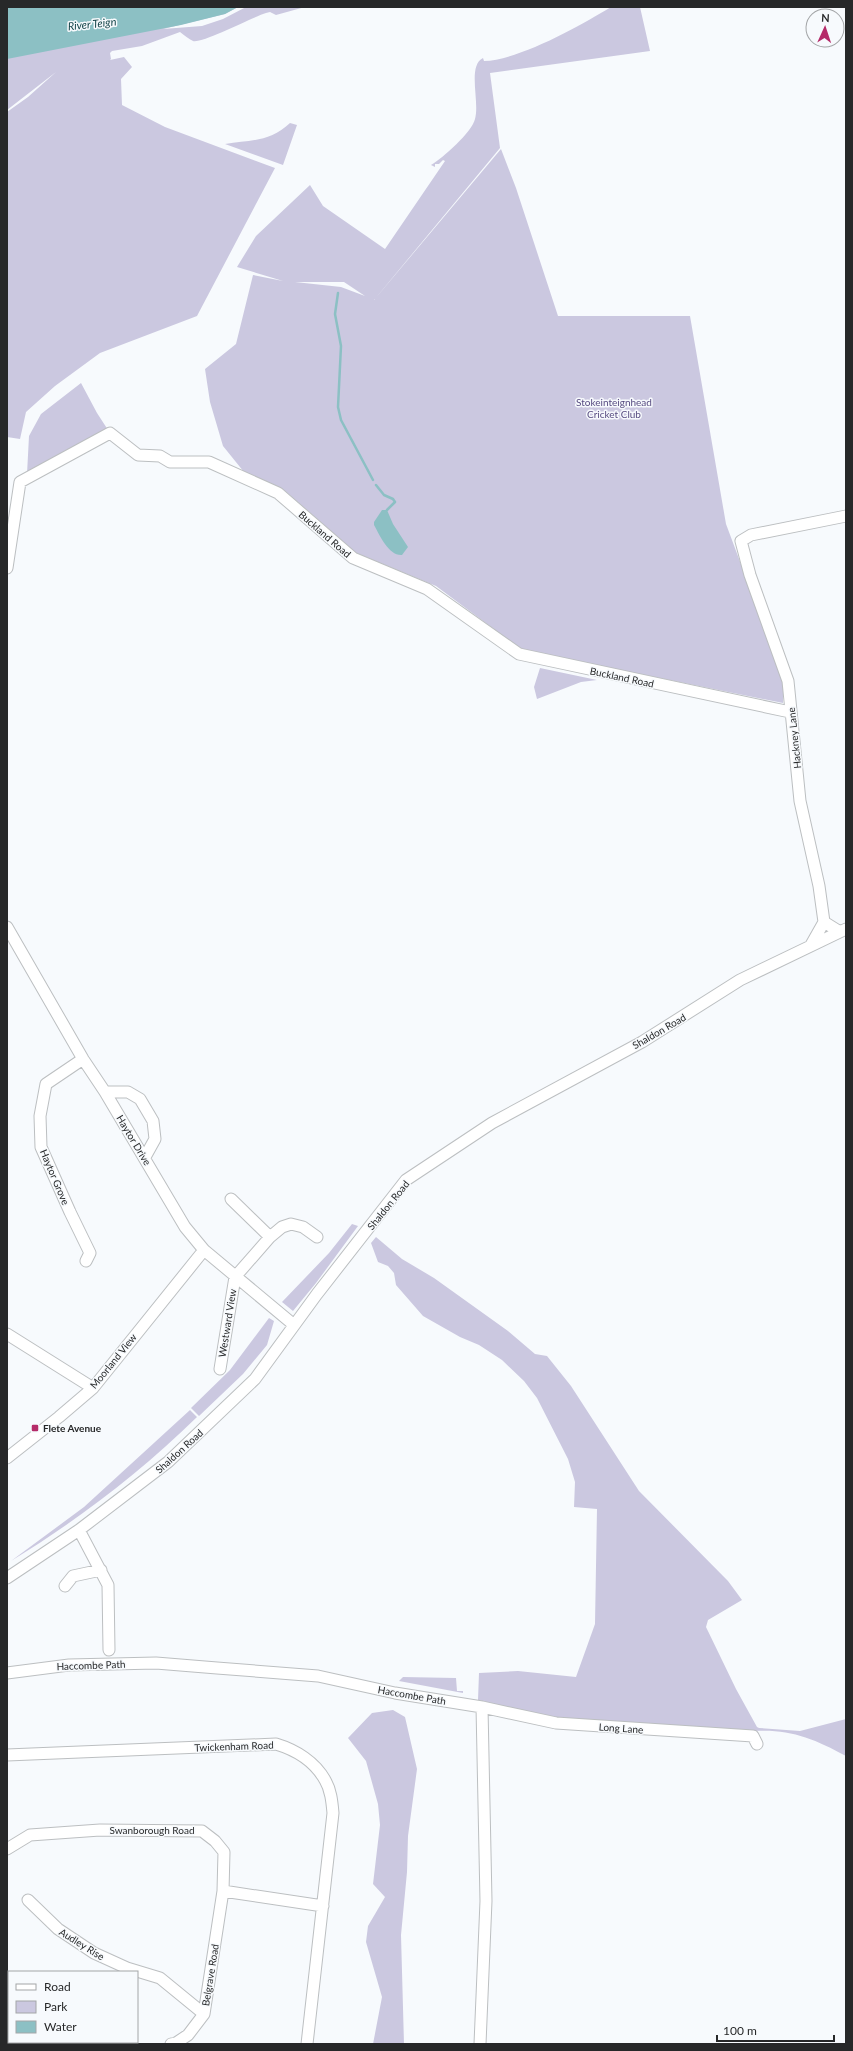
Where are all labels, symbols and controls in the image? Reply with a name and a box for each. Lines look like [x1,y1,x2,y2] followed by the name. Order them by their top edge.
[805,8,845,48] north arrow
[821,11,830,24] text: N
[67,14,117,33] water label: River Teign
[576,396,652,420] park label: Stokeinteignhead Cricket Club
[297,508,353,560] street label: Buckland Road
[589,664,655,690] street label: Buckland Road
[785,707,803,769] street label: Hackney Lane
[630,1011,688,1051] street label: Shaldon Road
[114,1113,154,1167] street label: Haytor Drive
[38,1147,72,1207] street label: Haytor Grove
[365,1178,411,1232] street label: Shaldon Road
[216,1288,238,1358] street label: Westward View
[87,1331,139,1391] street label: Moorland View
[43,1422,102,1434] place label: Flete Avenue
[30,1423,40,1433] marker: Flete Avenue
[153,1427,205,1475] street label: Shaldon Road
[56,1658,126,1672] street label: Haccombe Path
[377,1683,447,1707] street label: Haccombe Path
[598,1720,644,1736] street label: Long Lane
[194,1739,274,1753] street label: Twickenham Road
[109,1824,195,1836] street label: Swanborough Road
[57,1925,107,1963] street label: Audley Rise
[199,1943,221,2007] street label: Belgrave Road
[8,1971,138,2043] legend
[44,1979,71,1994] text: Road
[44,1999,68,2014] text: Park
[717,2017,834,2043] scale bar
[44,2019,77,2034] text: Water
[723,2023,757,2038] text: 100 m

